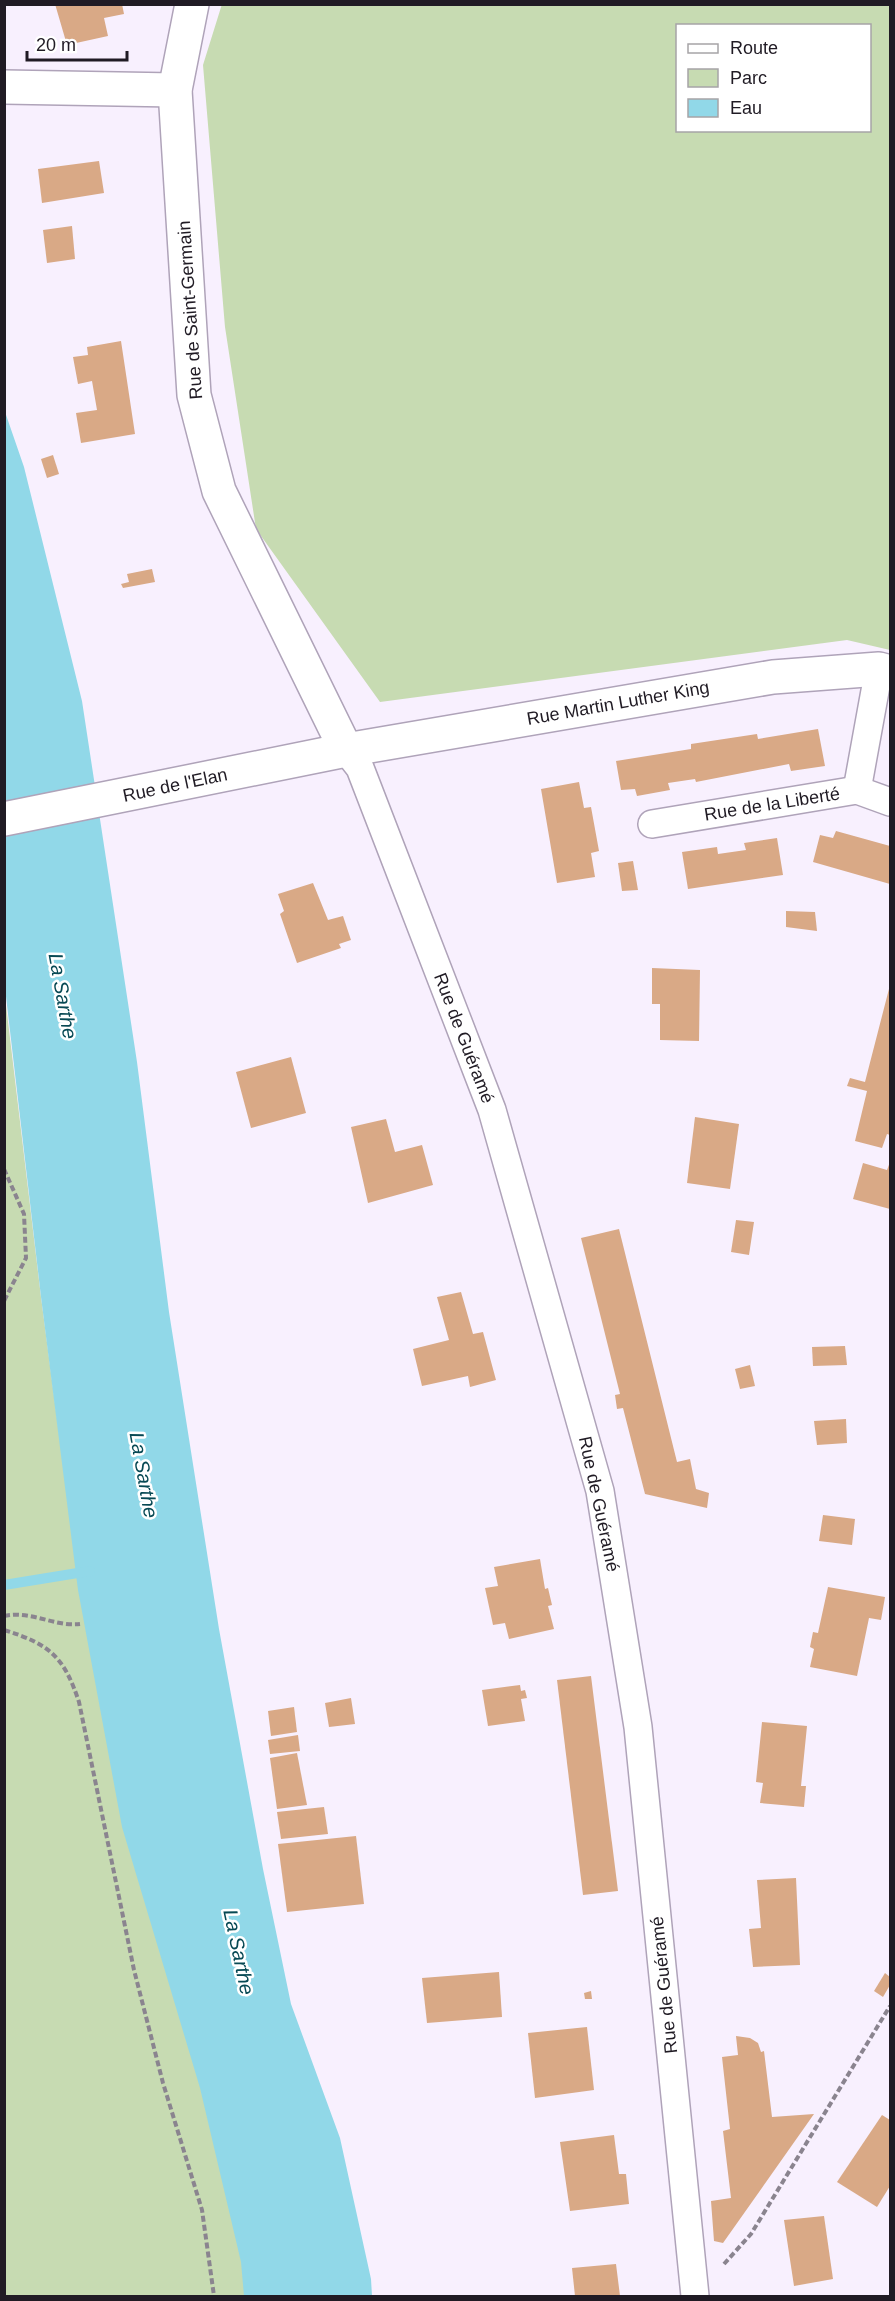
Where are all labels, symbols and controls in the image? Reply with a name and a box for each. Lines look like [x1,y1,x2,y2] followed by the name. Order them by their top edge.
[27,24,128,62] scale bar
[676,24,871,132] legend
[36,35,76,55] text: 20 m
[730,38,778,58] text: Route
[730,68,767,88] text: Parc
[730,98,762,118] text: Eau
[174,220,206,400] street label: Rue de Saint-Germain
[525,677,711,729] street label: Rue Martin Luther King
[121,764,229,806] street label: Rue de l'Elan
[703,783,841,825] street label: Rue de la Liberté
[45,951,81,1041] water label: La Sarthe
[430,970,498,1106] street label: Rue de Guéramé
[126,1430,162,1520] water label: La Sarthe
[575,1434,623,1574] street label: Rue de Guéramé
[219,1907,259,1997] water label: La Sarthe
[647,1915,681,2055] street label: Rue de Guéramé

